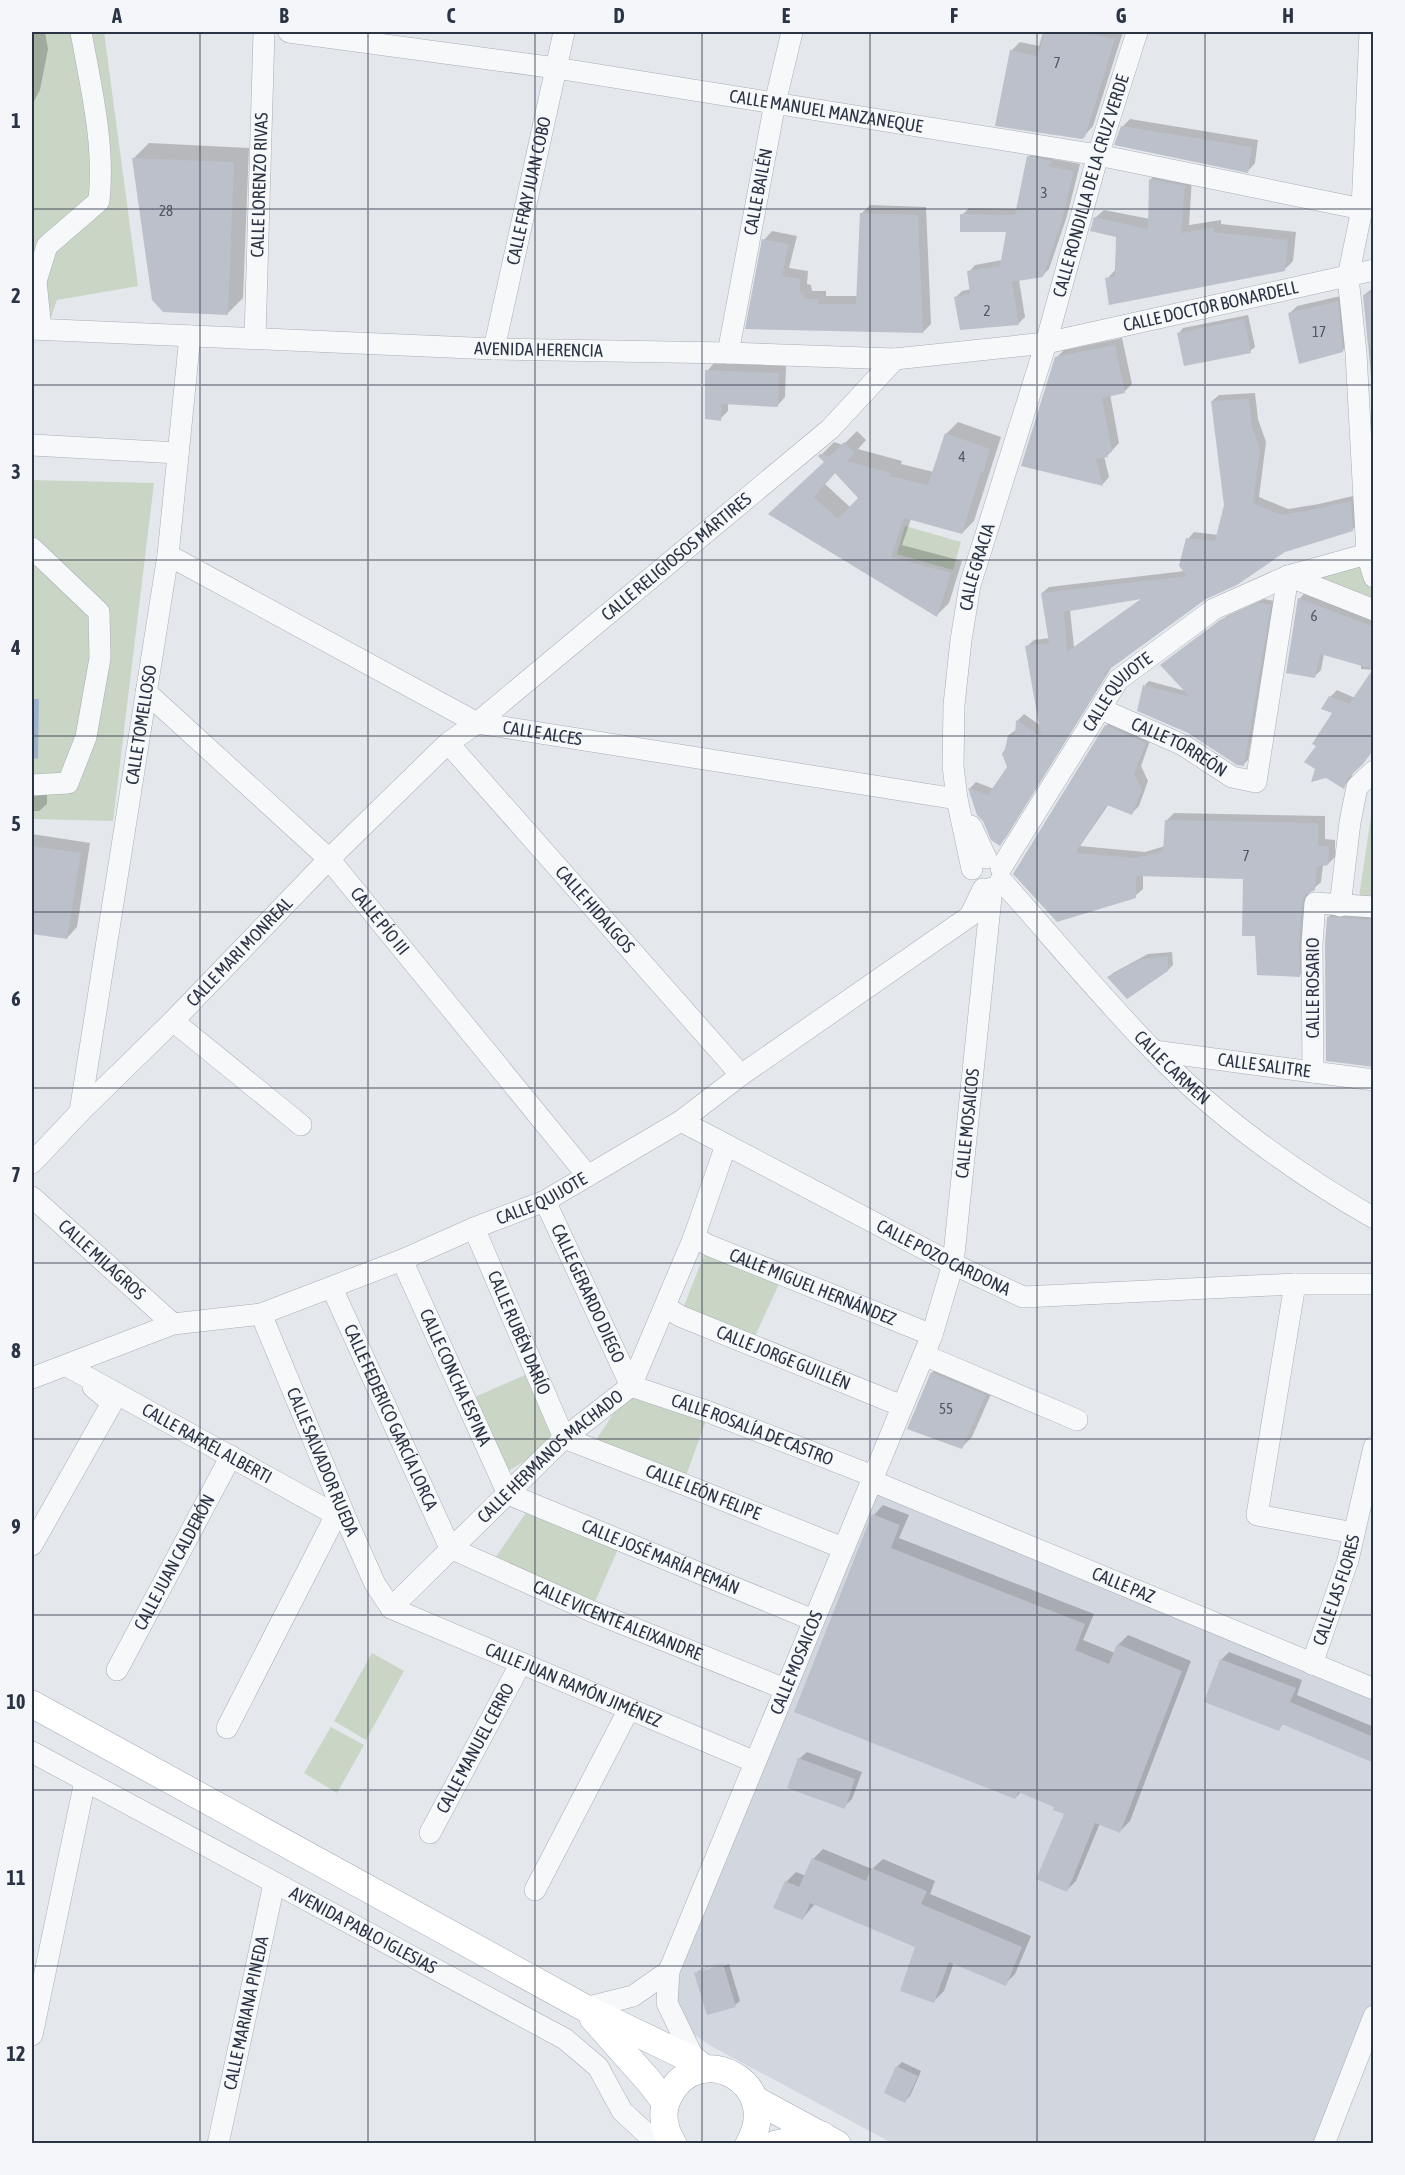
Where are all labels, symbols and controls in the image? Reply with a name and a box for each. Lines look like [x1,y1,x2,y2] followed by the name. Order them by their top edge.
[111,4,122,27] text: A
[279,4,289,27] text: B
[447,4,456,27] text: C
[613,4,625,27] text: D
[782,4,791,27] text: E
[950,4,958,27] text: F
[1116,4,1127,27] text: G
[1282,4,1294,27] text: H
[1053,54,1061,71] house number: 7
[1048,71,1133,299] street label: CALLE RONDILLA DE LA CRUZ VERDE
[728,85,925,137] street label: CALLE MANUEL MANZANEQUE
[11,109,21,132] text: 1
[246,112,272,258] street label: CALLE LORENZO RIVAS
[502,115,555,267] street label: CALLE FRAY JUAN COBO
[739,146,776,237] street label: CALLE BAILÉN
[1040,184,1048,201] house number: 3
[159,202,173,219] house number: 28
[1121,276,1300,336] street label: CALLE DOCTOR BONARDELL
[11,284,21,307] text: 2
[983,302,991,319] house number: 2
[1312,323,1326,340] house number: 17
[474,337,603,361] street label: AVENIDA HERENCIA
[958,448,966,465] house number: 4
[11,460,21,483] text: 3
[597,488,756,625] street label: CALLE RELIGIOSOS MÁRTIRES
[955,520,999,612] street label: CALLE GRACIA
[1310,607,1318,624] house number: 6
[10,636,21,659] text: 4
[1078,647,1156,735] street label: CALLE QUIJOTE
[121,663,160,786] street label: CALLE TOMELLOSO
[1128,713,1231,781] street label: CALLE TORREÓN
[501,716,584,750] street label: CALLE ALCES
[11,812,21,835] text: 5
[1242,847,1250,864] house number: 7
[551,861,640,957] street label: CALLE HIDALGOS
[346,883,414,959] street label: CALLE PÍO III
[182,893,297,1011] street label: CALLE MARI MONREAL
[1302,938,1323,1038] street label: CALLE ROSARIO
[11,987,21,1010] text: 6
[1130,1026,1214,1109] street label: CALLE CARMEN
[1216,1048,1312,1082] street label: CALLE SALITRE
[951,1067,983,1179] street label: CALLE MOSAICOS
[11,1163,21,1186] text: 7
[493,1168,591,1229] street label: CALLE QUIJOTE
[54,1215,150,1304] street label: CALLE MILAGROS
[873,1215,1014,1300] street label: CALLE POZO CARDONA
[547,1221,630,1366] street label: CALLE GERARDO DIEGO
[726,1244,899,1330] street label: CALLE MIGUEL HERNÁNDEZ
[484,1267,555,1398] street label: CALLE RUBÉN DARÍO
[416,1306,496,1449] street label: CALLE CONCHA ESPINA
[340,1321,443,1514] street label: CALLE FEDERICO GARCÍA LORCA
[713,1321,854,1394] street label: CALLE JORGE GUILLÉN
[11,1339,21,1362] text: 8
[283,1384,363,1539] street label: CALLE SALVADOR RUEDA
[473,1385,627,1527] street label: CALLE HERMANOS MACHADO
[669,1389,836,1470] street label: CALLE ROSALÍA DE CASTRO
[139,1399,276,1487] street label: CALLE RAFAEL ALBERTI
[939,1400,953,1417] house number: 55
[643,1460,765,1524] street label: CALLE LEÓN FELIPE
[129,1491,219,1634] street label: CALLE JUAN CALDERÓN
[11,1515,21,1538] text: 9
[579,1515,743,1599] street label: CALLE JOSÉ MARÍA PEMÁN
[1308,1532,1364,1648] street label: CALLE LAS FLORES
[1089,1562,1158,1607] street label: CALLE PAZ
[530,1575,706,1665] street label: CALLE VICENTE ALEIXANDRE
[765,1607,827,1718] street label: CALLE MOSAICOS
[482,1638,665,1731] street label: CALLE JUAN RAMÓN JIMÉNEZ
[432,1680,518,1817] street label: CALLE MANUEL CERRO
[7,1690,25,1713] text: 10
[7,1866,25,1889] text: 11
[286,1882,441,1978] street label: AVENIDA PABLO IGLESIAS
[219,1934,273,2092] street label: CALLE MARIANA PINEDA
[7,2042,25,2065] text: 12

